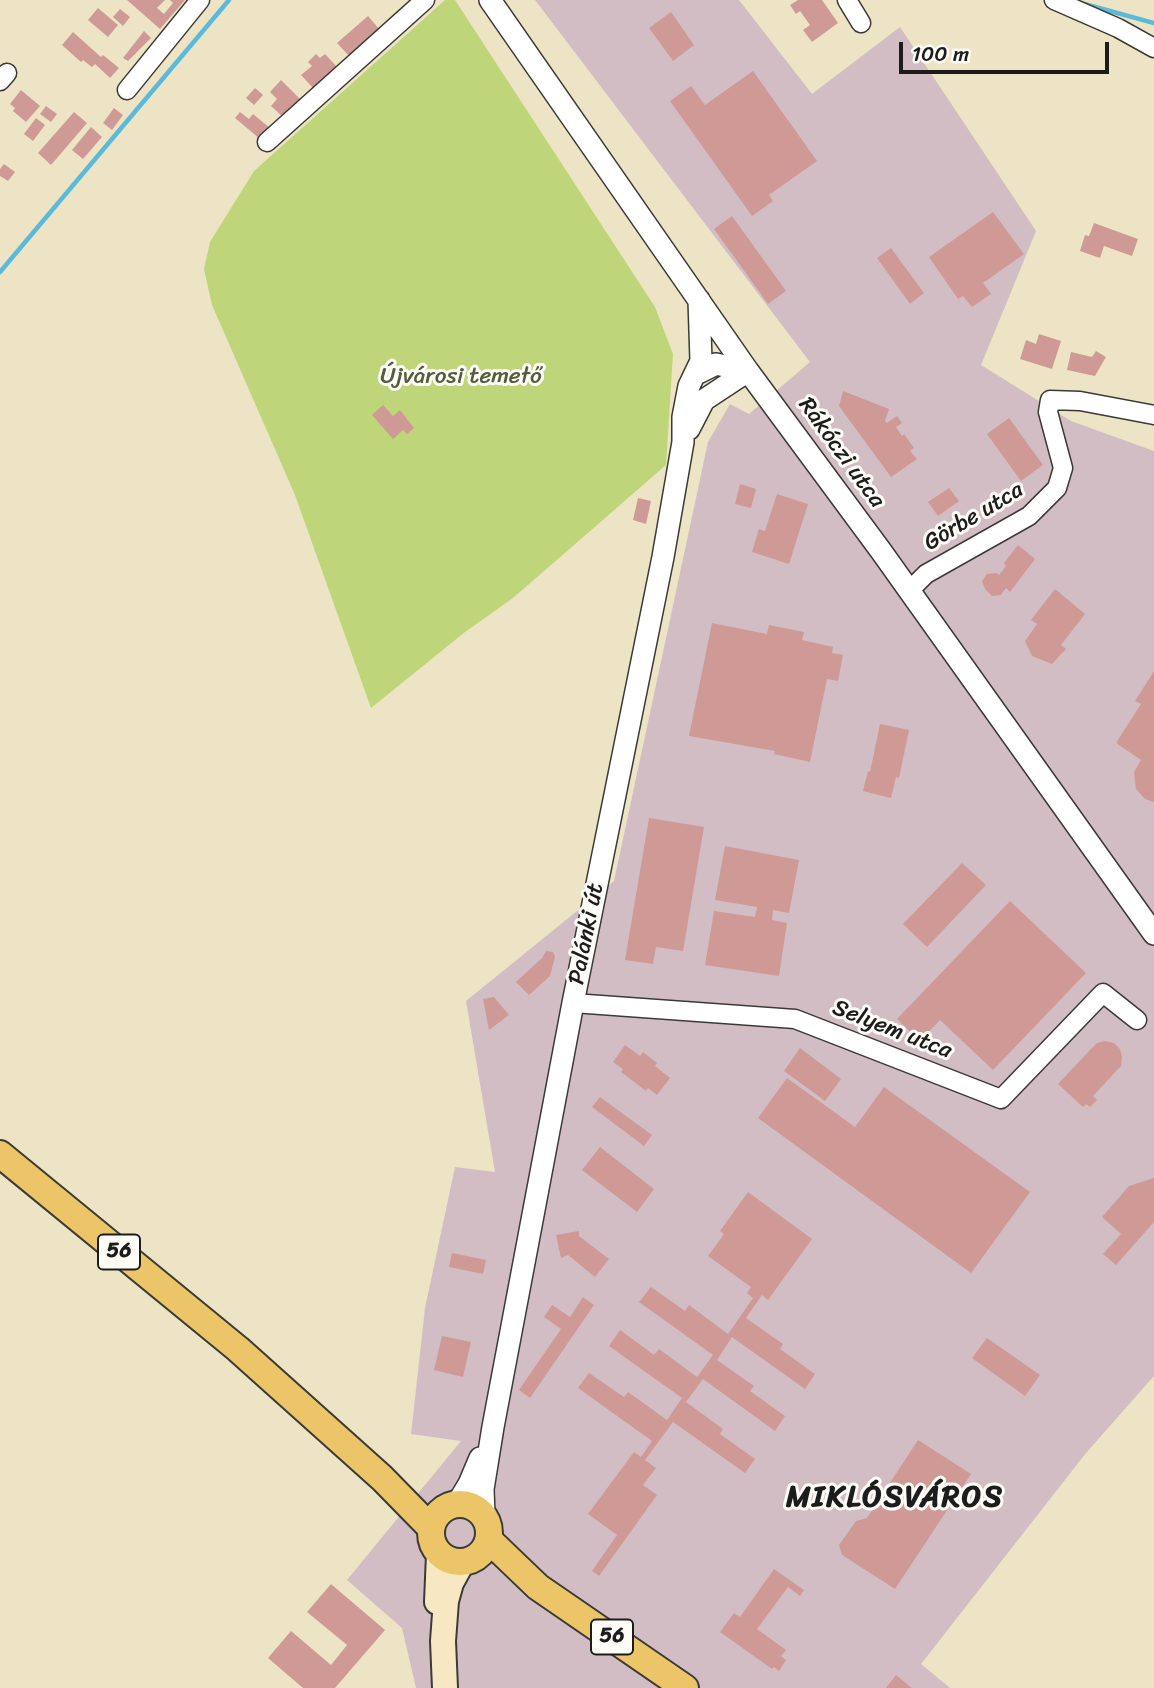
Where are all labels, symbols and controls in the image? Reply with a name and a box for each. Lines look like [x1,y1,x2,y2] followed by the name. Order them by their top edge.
[902,28,1112,72] scale bar
[912,35,969,73] text: 100 m
[380,363,542,391] park label: Újvárosi temető
[792,392,890,514] street label: Rákóczi utca
[919,477,1029,557] street label: Görbe utca
[564,881,610,987] street label: Palánki út
[828,995,956,1065] street label: Selyem utca
[98,1234,140,1270] road number: 56
[785,1480,1005,1516] district label: MIKLÓSVÁROS
[591,1620,633,1654] road number: 56

